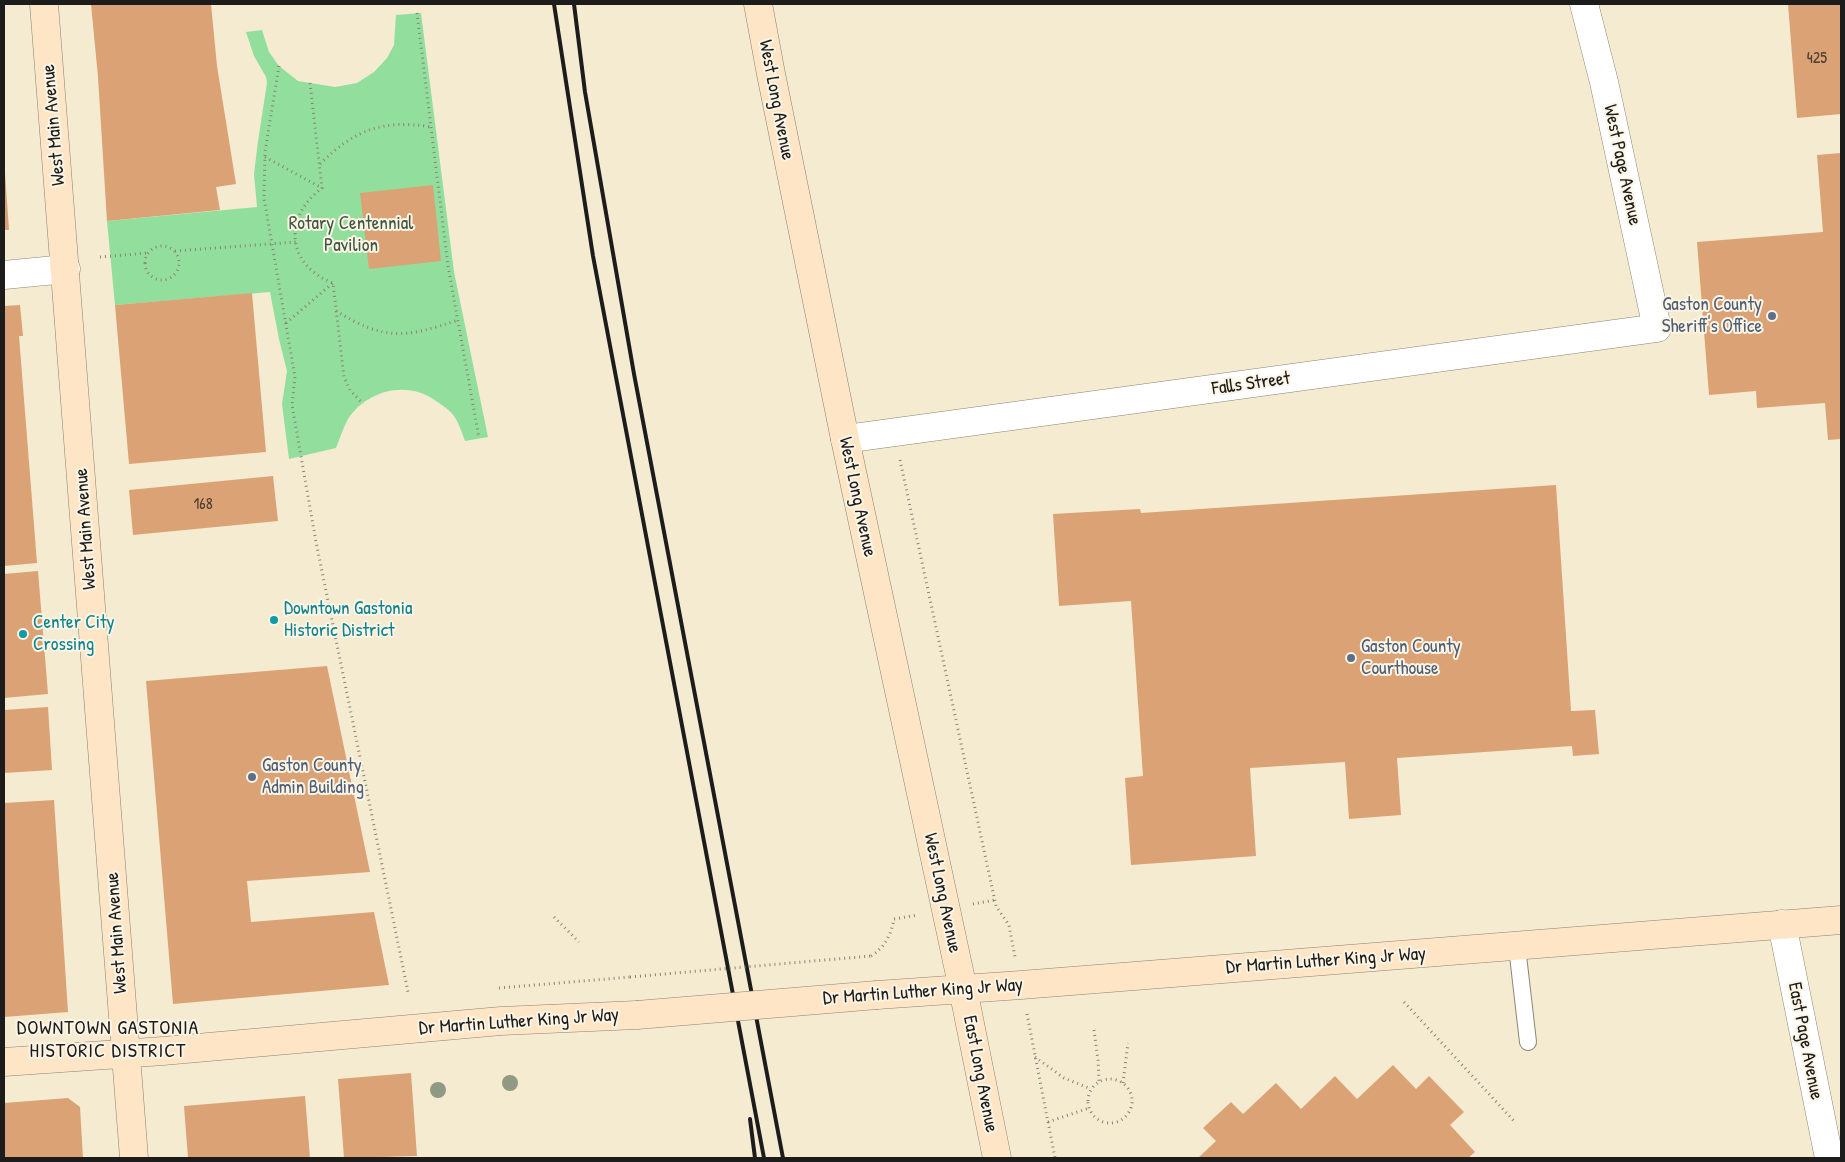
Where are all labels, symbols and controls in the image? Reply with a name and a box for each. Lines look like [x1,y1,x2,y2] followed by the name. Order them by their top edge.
[753,38,799,162] street label: West Long Avenue
[1807,49,1827,69] house number: 425
[37,63,71,187] street label: West Main Avenue
[1598,103,1646,227] street label: West Page Avenue
[289,213,413,257] park label: Rotary Centennial Pavilion
[1662,294,1762,338] place label: Gaston County Sheriff's Office
[1766,310,1778,322] marker: Gaston County Sheriff's Office
[1210,367,1292,401] street label: Falls Street
[833,435,881,559] street label: West Long Avenue
[70,468,102,590] street label: West Main Avenue
[193,495,213,515] house number: 168
[284,598,412,642] place label: Downtown Gastonia Historic District
[33,612,115,656] place label: Center City Crossing
[268,614,280,626] marker: Downtown Gastonia Historic District
[17,628,29,640] marker: Center City Crossing
[1361,636,1461,680] place label: Gaston County Courthouse
[1345,652,1357,664] marker: Gaston County Courthouse
[262,755,364,799] place label: Gaston County Admin Building
[246,771,258,783] marker: Gaston County Admin Building
[918,831,966,955] street label: West Long Avenue
[101,872,133,994] street label: West Main Avenue
[1225,943,1427,979] street label: Dr Martin Luther King Jr Way
[822,974,1024,1010] street label: Dr Martin Luther King Jr Way
[1782,980,1828,1102] street label: East Page Avenue
[418,1004,620,1040] street label: Dr Martin Luther King Jr Way
[958,1014,1002,1134] street label: East Long Avenue
[15,1017,201,1064] district label: DOWNTOWN GASTONIA HISTORIC DISTRICT

